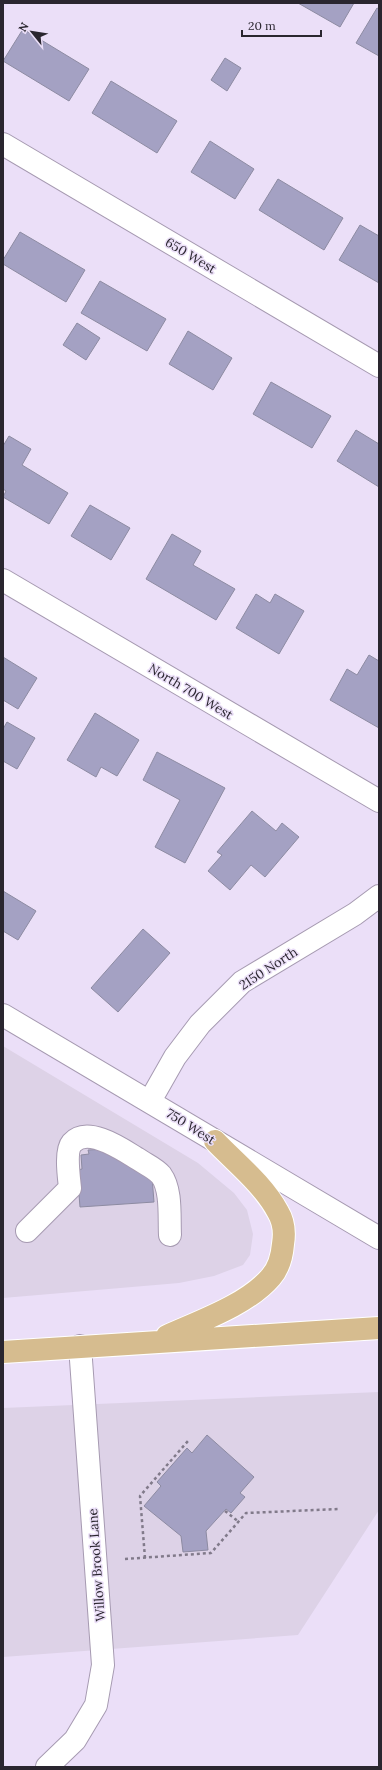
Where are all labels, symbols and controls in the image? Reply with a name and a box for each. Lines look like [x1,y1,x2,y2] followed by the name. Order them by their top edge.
[12,12,52,52] north arrow
[242,12,321,38] scale bar
[248,18,276,33] text: 20 m
[15,19,32,34] text: N
[162,234,219,277] street label: 650 West
[145,660,236,723] street label: North 700 West
[236,943,301,994] street label: 2150 North
[163,1105,219,1148] street label: 750 West
[84,1508,109,1622] street label: Willow Brook Lane

